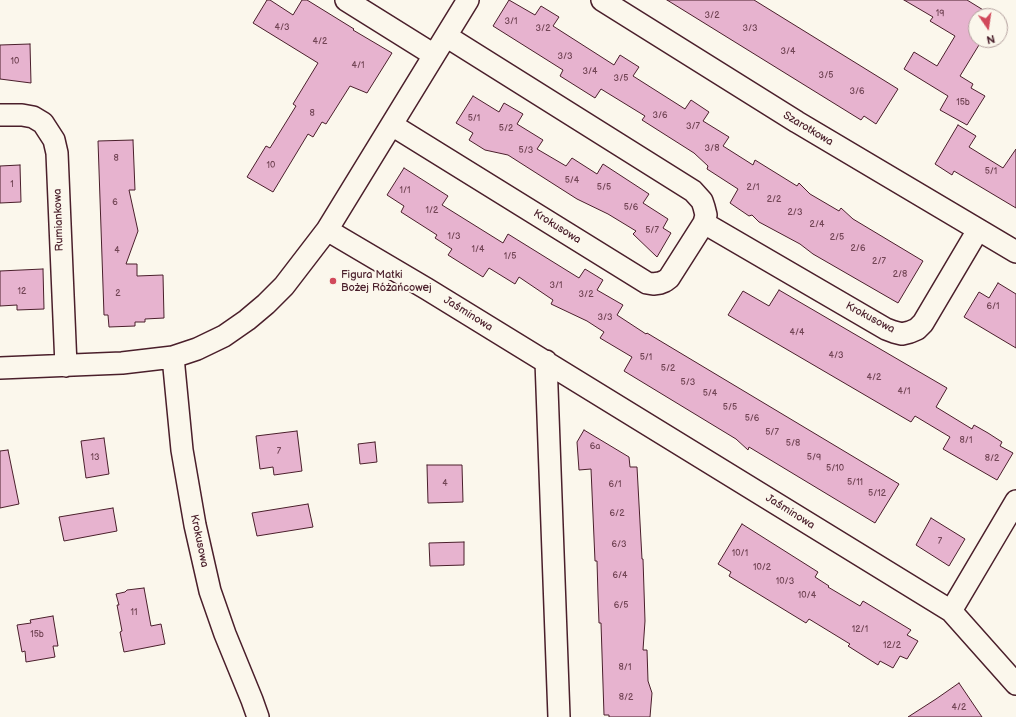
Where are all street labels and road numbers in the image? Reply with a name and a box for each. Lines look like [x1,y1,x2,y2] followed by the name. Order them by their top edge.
[781,109,835,149] street label: Szarotkowa
[51,188,67,252] street label: Rumiankowa
[531,207,583,247] street label: Krokusowa
[441,294,495,334] street label: Jaśminowa
[843,300,897,336] street label: Krokusowa
[763,492,817,532] street label: Jaśminowa
[187,513,211,569] street label: Krokusowa

